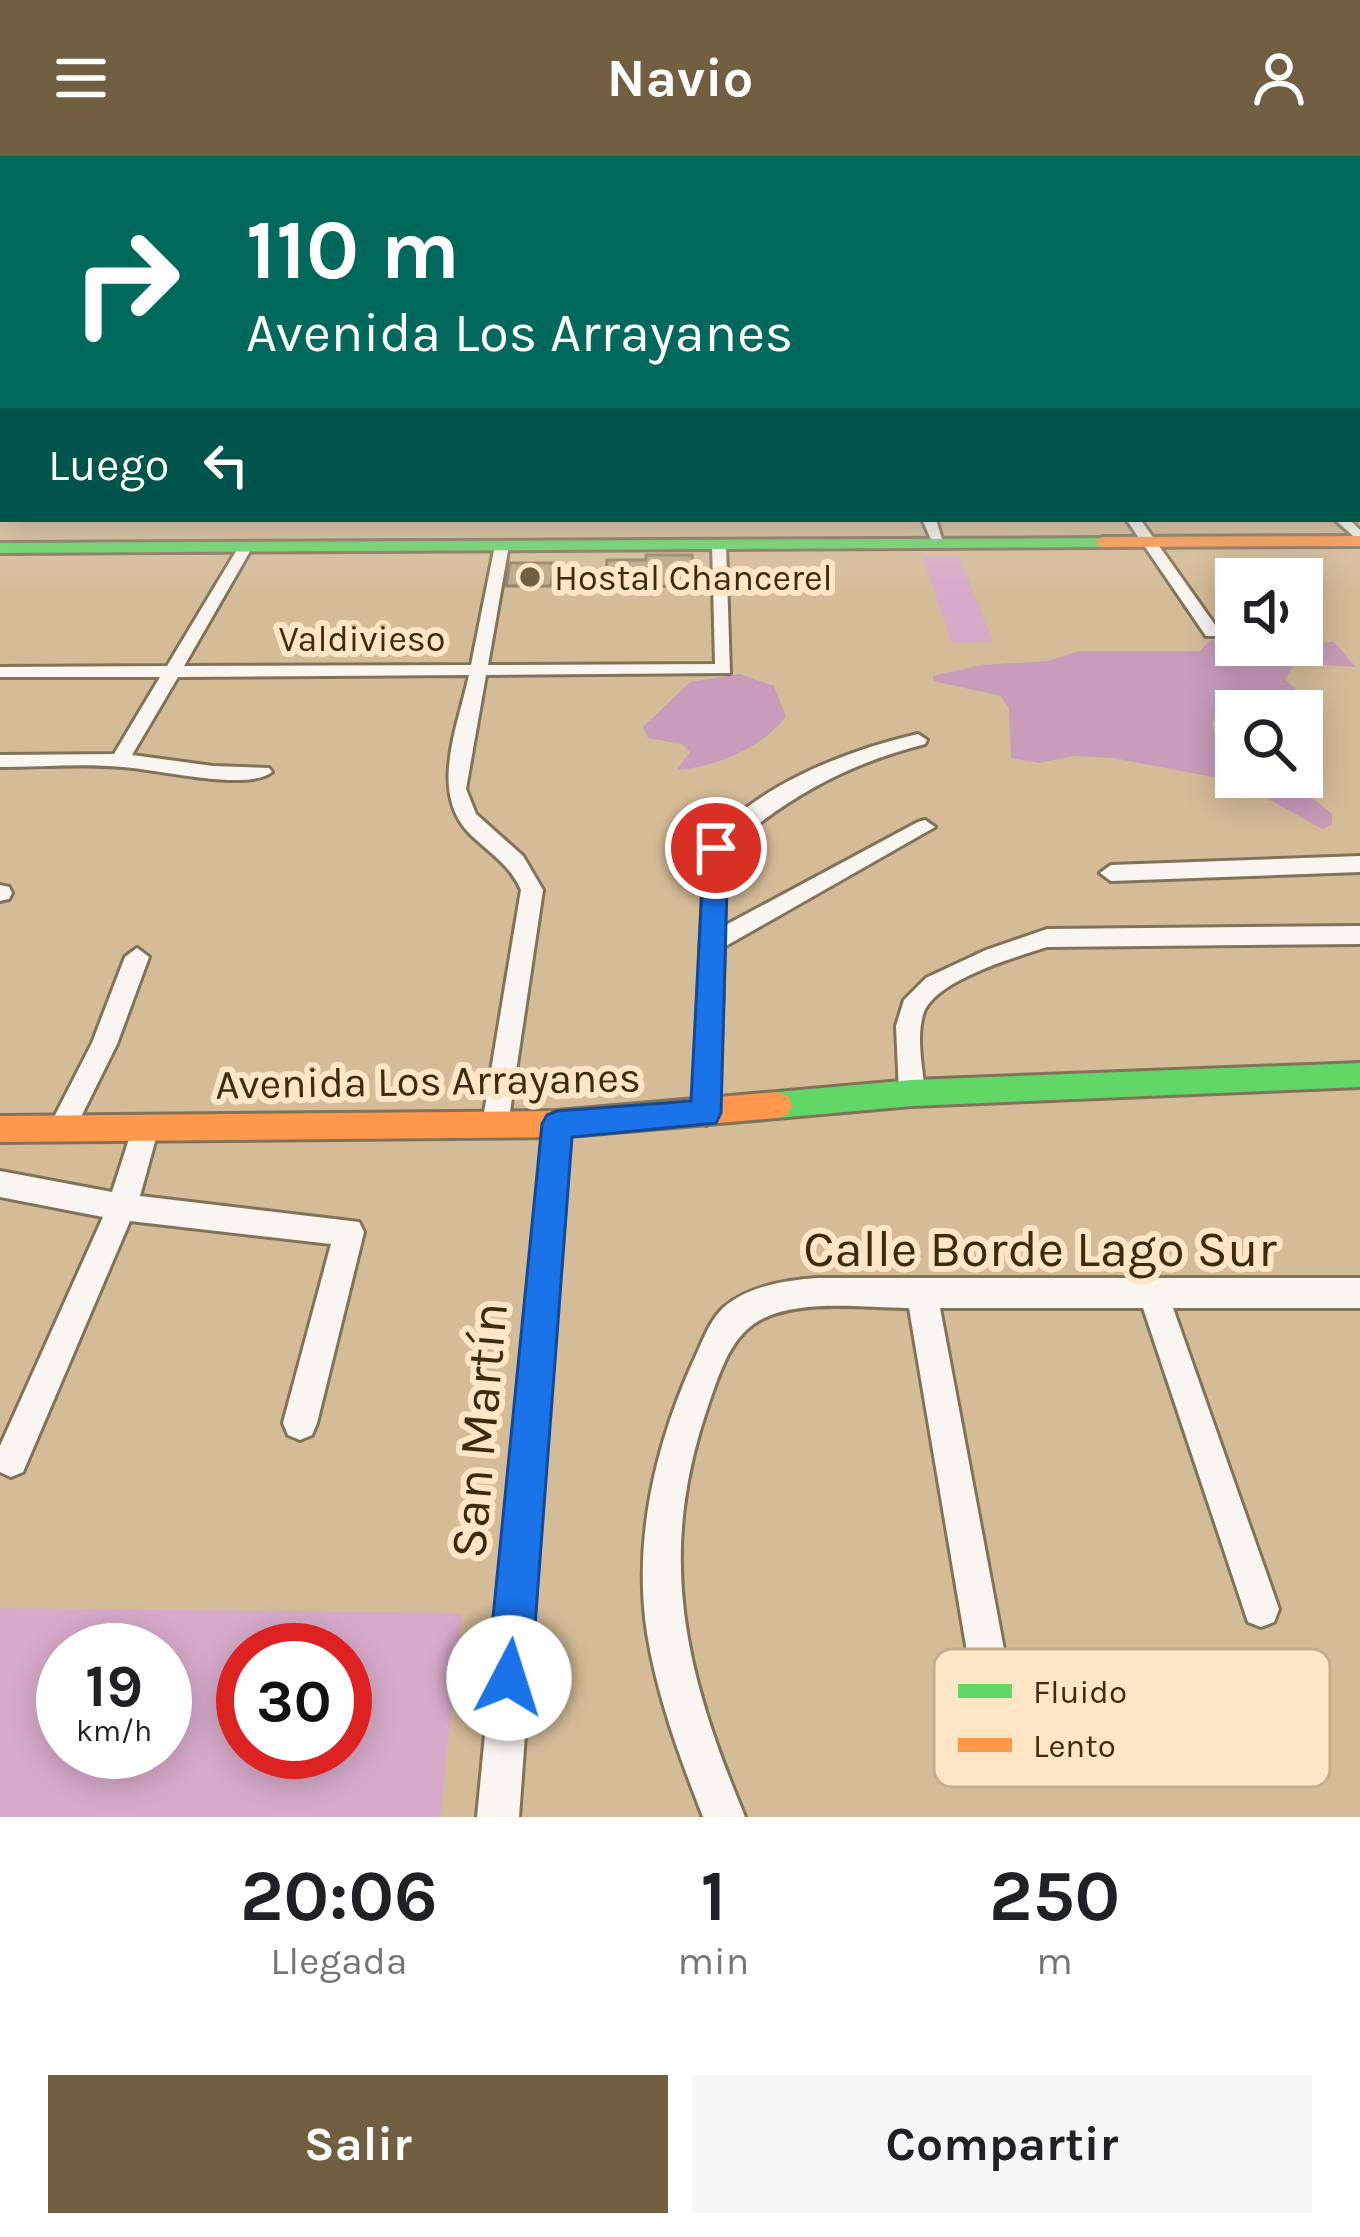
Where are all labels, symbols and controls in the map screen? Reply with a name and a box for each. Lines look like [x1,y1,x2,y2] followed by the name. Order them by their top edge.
[48,45,114,111] icon: menu
[1246,45,1312,111] icon: person
[607,46,753,110] text: Navio
[246,201,460,299] text: 110 m
[48,204,204,360] icon: right
[246,301,793,365] text: Avenida Los Arrayanes
[193,432,259,498] icon: left
[48,439,169,491] text: Luego
[554,557,833,599] place label: Hostal Chancerel
[1215,558,1323,798] map controls
[1215,558,1323,666] button: sound
[517,564,543,590] marker: Hostal Chancerel
[279,618,445,660] street label: Valdivieso
[1215,690,1323,798] button: search
[665,797,767,899] pin
[683,815,749,881] icon: arrive
[215,1052,641,1110] street label: Avenida Los Arrayanes
[803,1219,1277,1279] street label: Calle Borde Lago Sur
[438,1300,520,1561] street label: San Martín
[446,1615,572,1741] position arrow
[216,1623,372,1779] speed limit sign: 30
[934,1649,1330,1787] legend
[85,1651,143,1721] text: 19
[1033,1673,1127,1711] text: Fluido
[76,1713,152,1749] text: km/h
[1033,1727,1116,1765] text: Lento
[240,1854,438,1938] text: 20:06
[701,1854,726,1938] text: 1
[989,1854,1120,1938] text: 250
[270,1938,407,1984] text: Llegada
[678,1938,749,1984] text: min
[1036,1938,1073,1984] text: m
[48,2075,668,2213] button: Salir
[692,2075,1312,2213] button: Compartir

